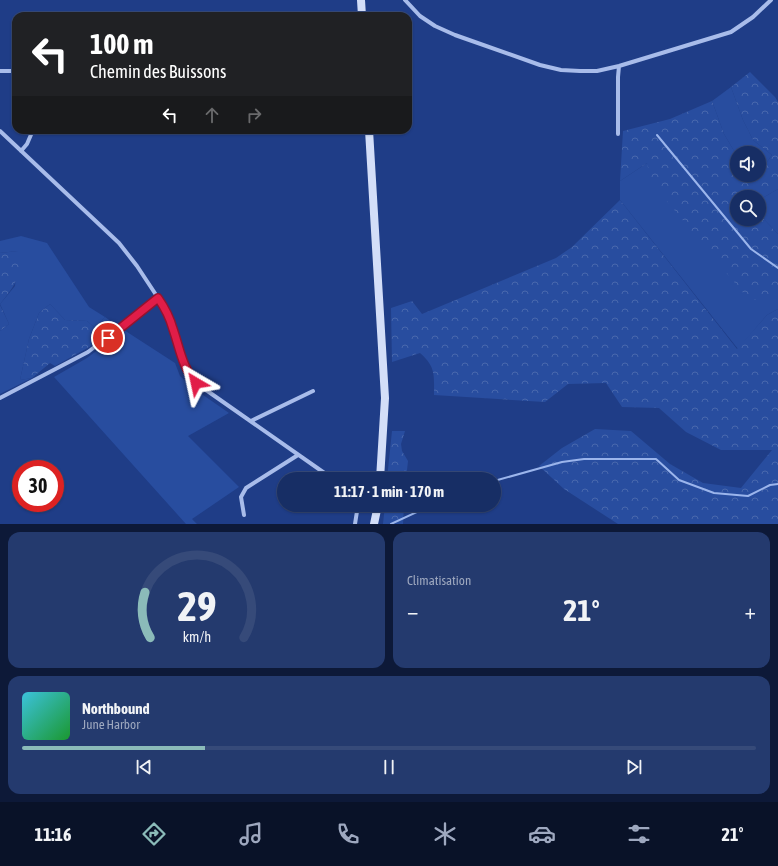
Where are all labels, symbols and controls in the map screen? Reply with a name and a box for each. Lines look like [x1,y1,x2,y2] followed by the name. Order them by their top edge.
[24,28,76,80] icon: left
[90,28,153,60] text: 100 m
[90,61,226,82] text: Chemin des Buissons
[159,104,181,126] icon: left
[201,104,223,126] icon: ahead
[243,104,265,126] icon: right
[730,146,766,226] map controls
[730,146,766,182] button: sound
[730,190,766,226] button: search
[91,321,125,355] pin
[97,327,119,349] icon: arrive
[175,362,217,404] position arrow
[12,460,64,512] speed limit sign: 30
[334,483,444,500] text: 11:17 · 1 min · 170 m
[407,573,471,588] text: Climatisation
[177,582,216,630] text: 29
[563,593,600,627] text: 21°
[407,598,418,624] text: −
[745,598,756,624] text: +
[182,629,211,645] text: km/h
[82,700,150,717] text: Northbound
[82,717,140,732] text: June Harbor
[133,756,155,778] icon: previous
[378,756,400,778] icon: pause
[623,756,645,778] icon: next
[140,820,168,848] icon: directions
[237,820,265,848] icon: music
[334,820,362,848] icon: phone
[431,820,459,848] icon: climate
[528,820,556,848] icon: car
[625,820,653,848] icon: filters
[34,824,71,845] text: 11:16
[722,824,744,845] text: 21°

